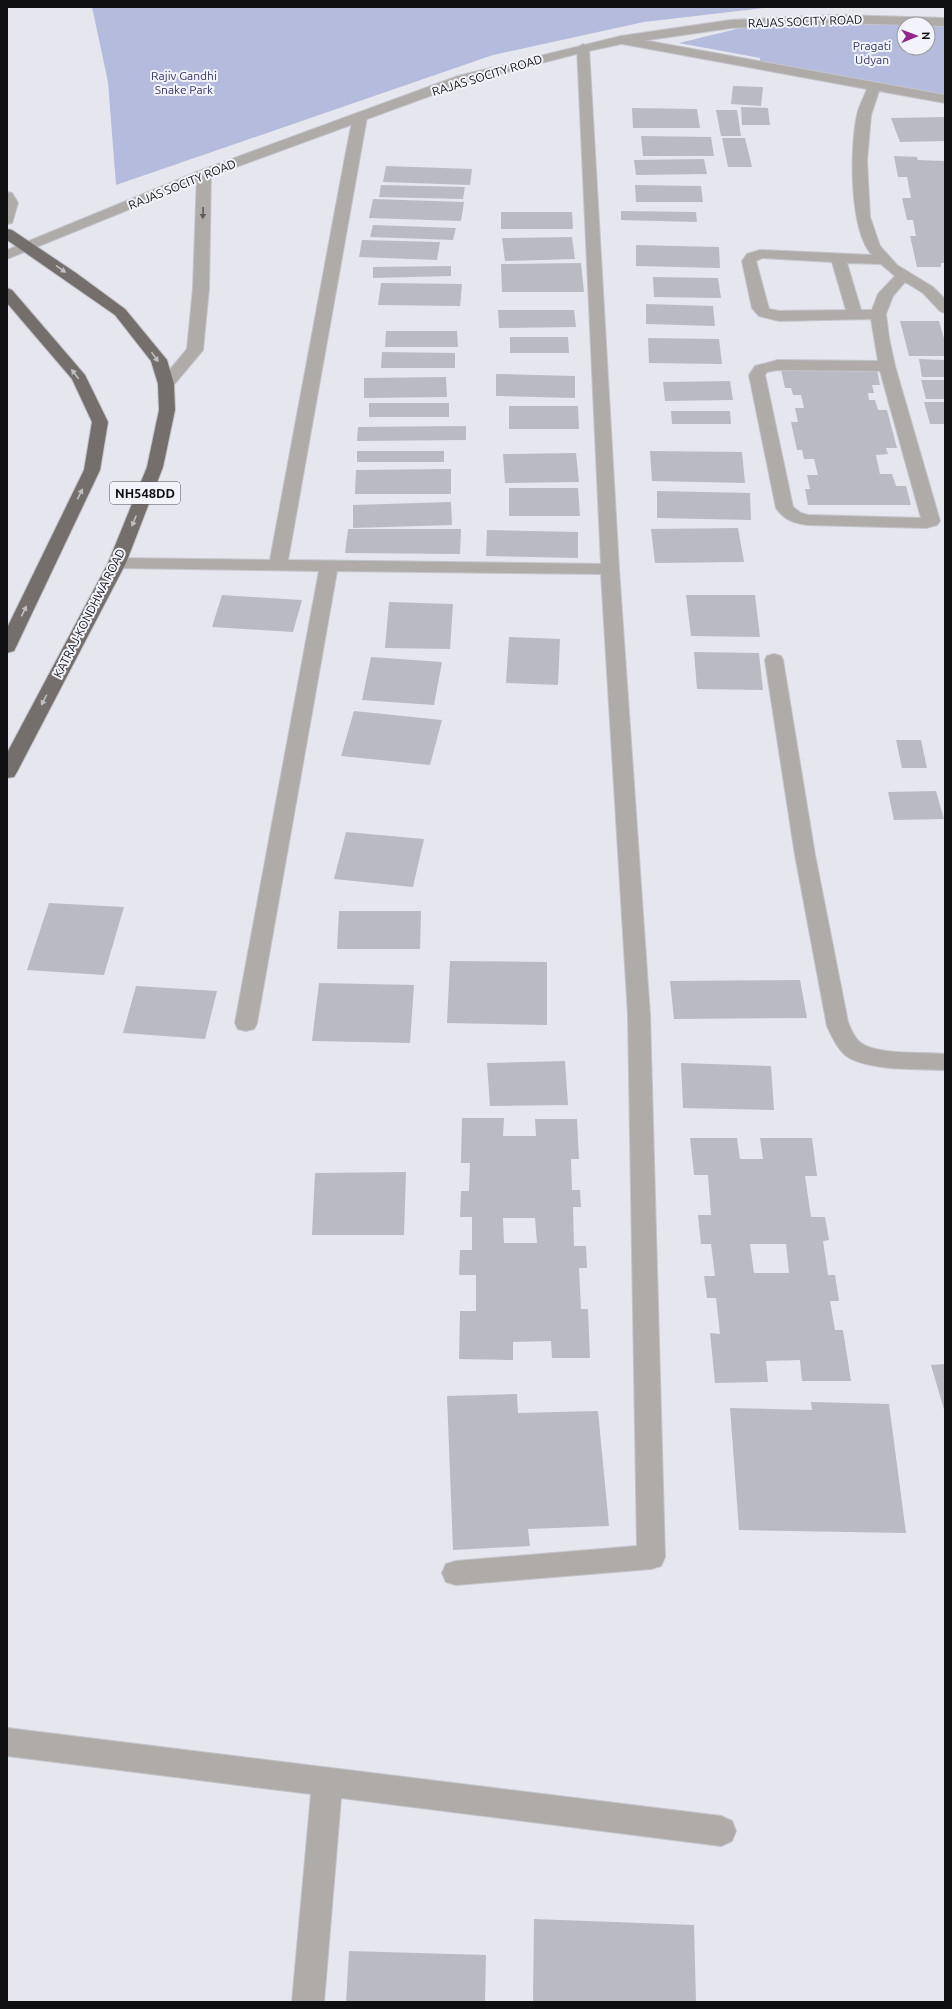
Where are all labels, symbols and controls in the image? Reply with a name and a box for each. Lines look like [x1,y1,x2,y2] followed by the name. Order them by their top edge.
[748,13,862,29] street label: RAJAS SOCITY ROAD
[896,16,936,56] north arrow
[920,32,932,40] text: N
[853,39,891,66] park label: Pragati Udyan
[430,52,544,98] street label: RAJAS SOCITY ROAD
[151,69,217,96] park label: Rajiv Gandhi Snake Park
[126,157,238,211] street label: RAJAS SOCITY ROAD
[200,207,206,220] one-way arrow
[56,265,66,273] one-way arrow
[151,351,159,362] one-way arrow
[71,368,79,379] one-way arrow
[110,482,180,504] road number: NH548DD
[77,489,83,500] one-way arrow
[130,515,136,527] one-way arrow
[51,546,127,680] street label: KATRAJ-KONDHWA ROAD
[20,606,27,617] one-way arrow
[41,694,47,705] one-way arrow

